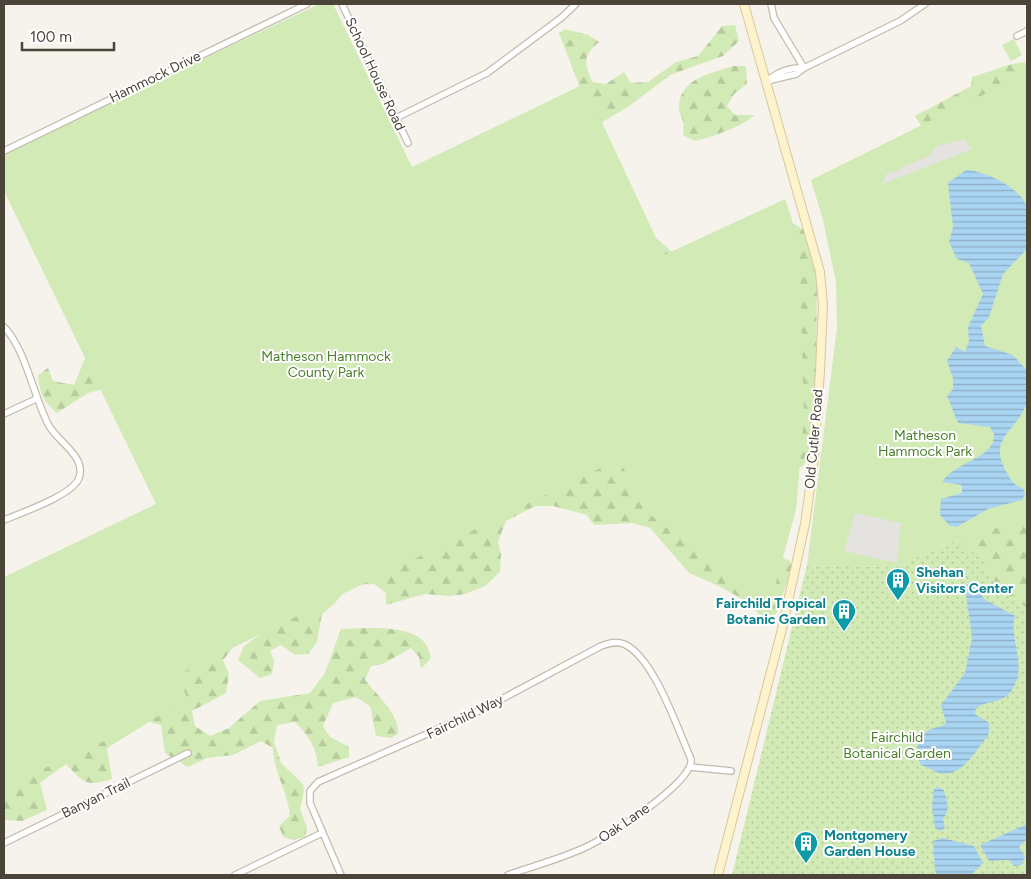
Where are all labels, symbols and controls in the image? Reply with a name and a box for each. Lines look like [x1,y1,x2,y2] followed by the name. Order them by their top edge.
[341,15,409,133] street label: School House Road
[22,20,115,52] scale bar
[30,28,72,46] text: 100 m
[106,47,204,107] street label: Hammock Drive
[261,348,391,381] park label: Matheson Hammock County Park
[801,388,827,490] street label: Old Cutler Road
[878,427,972,460] park label: Matheson Hammock Park
[916,564,1014,597] place label: Shehan Visitors Center
[885,567,911,601] building icon: Shehan Visitors Center
[716,595,826,628] place label: Fairchild Tropical Botanic Garden
[831,598,857,632] building icon: Fairchild Tropical Botanic Garden
[424,691,507,743] street label: Fairchild Way
[843,729,951,762] park label: Fairchild Botanical Garden
[59,774,133,822] street label: Banyan Trail
[595,800,653,846] street label: Oak Lane
[824,827,916,860] place label: Montgomery Garden House
[793,830,819,864] building icon: Montgomery Garden House

